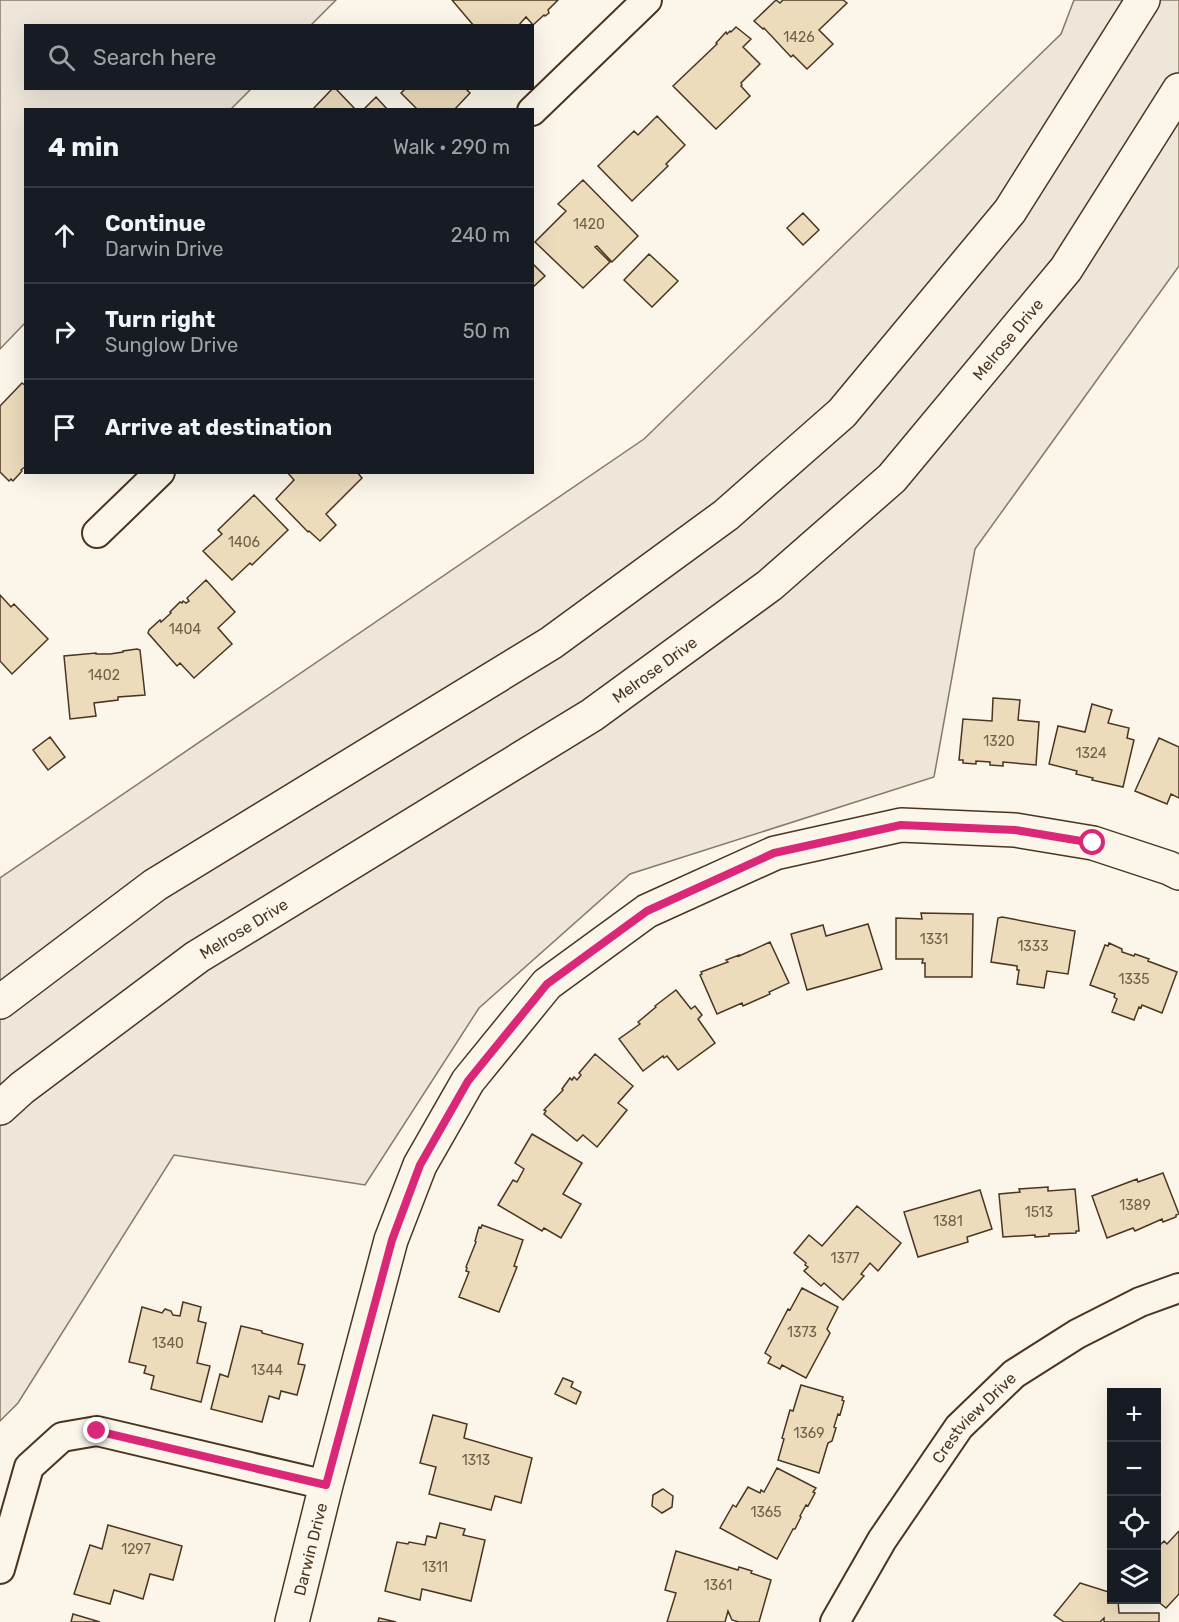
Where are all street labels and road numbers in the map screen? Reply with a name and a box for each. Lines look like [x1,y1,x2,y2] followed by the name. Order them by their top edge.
[968,294,1047,384] street label: Melrose Drive
[608,632,701,707] street label: Melrose Drive
[196,894,291,963] street label: Melrose Drive
[928,1368,1020,1467] street label: Crestview Drive
[289,1501,331,1598] street label: Darwin Drive

